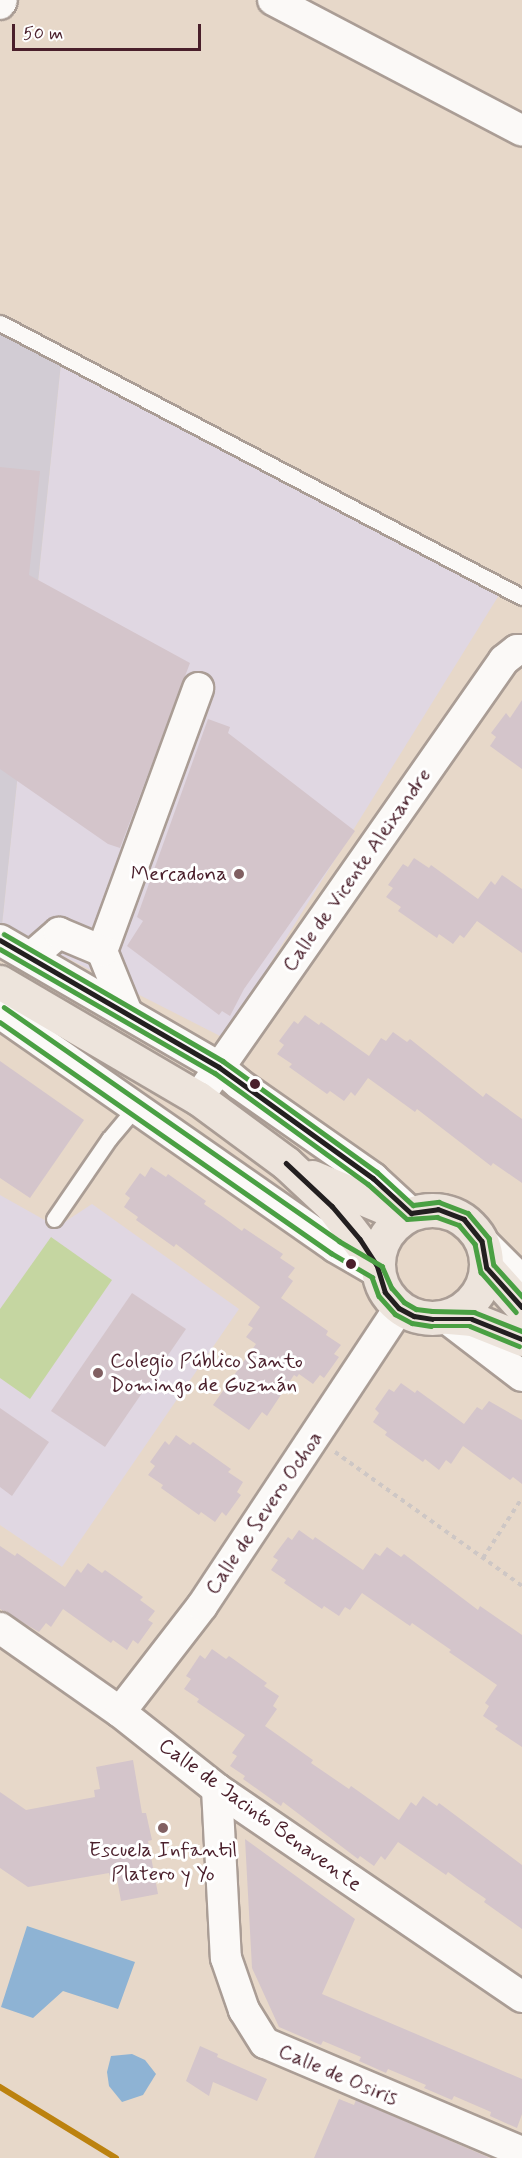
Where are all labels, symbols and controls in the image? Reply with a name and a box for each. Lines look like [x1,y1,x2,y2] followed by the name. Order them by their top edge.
[15,12,204,50] scale bar
[23,22,63,46] text: 50 m
[274,758,440,982] street label: Calle de Vicente Aleixandre
[131,861,227,887] place label: Mercadona
[232,867,246,881] marker: Mercadona
[249,1078,261,1090] unlabelled marker
[345,1258,357,1270] unlabelled marker
[110,1348,301,1398] place label: Colegio Público Santo Domingo de Guzmán
[91,1366,105,1380] marker: Colegio Público Santo Domingo de Guzmán
[199,1425,329,1601] street label: Calle de Severo Ochoa
[152,1732,368,1898] street label: Calle de Jacinto Benavente
[156,1821,170,1835] marker: Escuela Infantil Platero y Yo
[90,1837,236,1887] place label: Escuela Infantil Platero y Yo
[274,2038,402,2112] street label: Calle de Osiris

